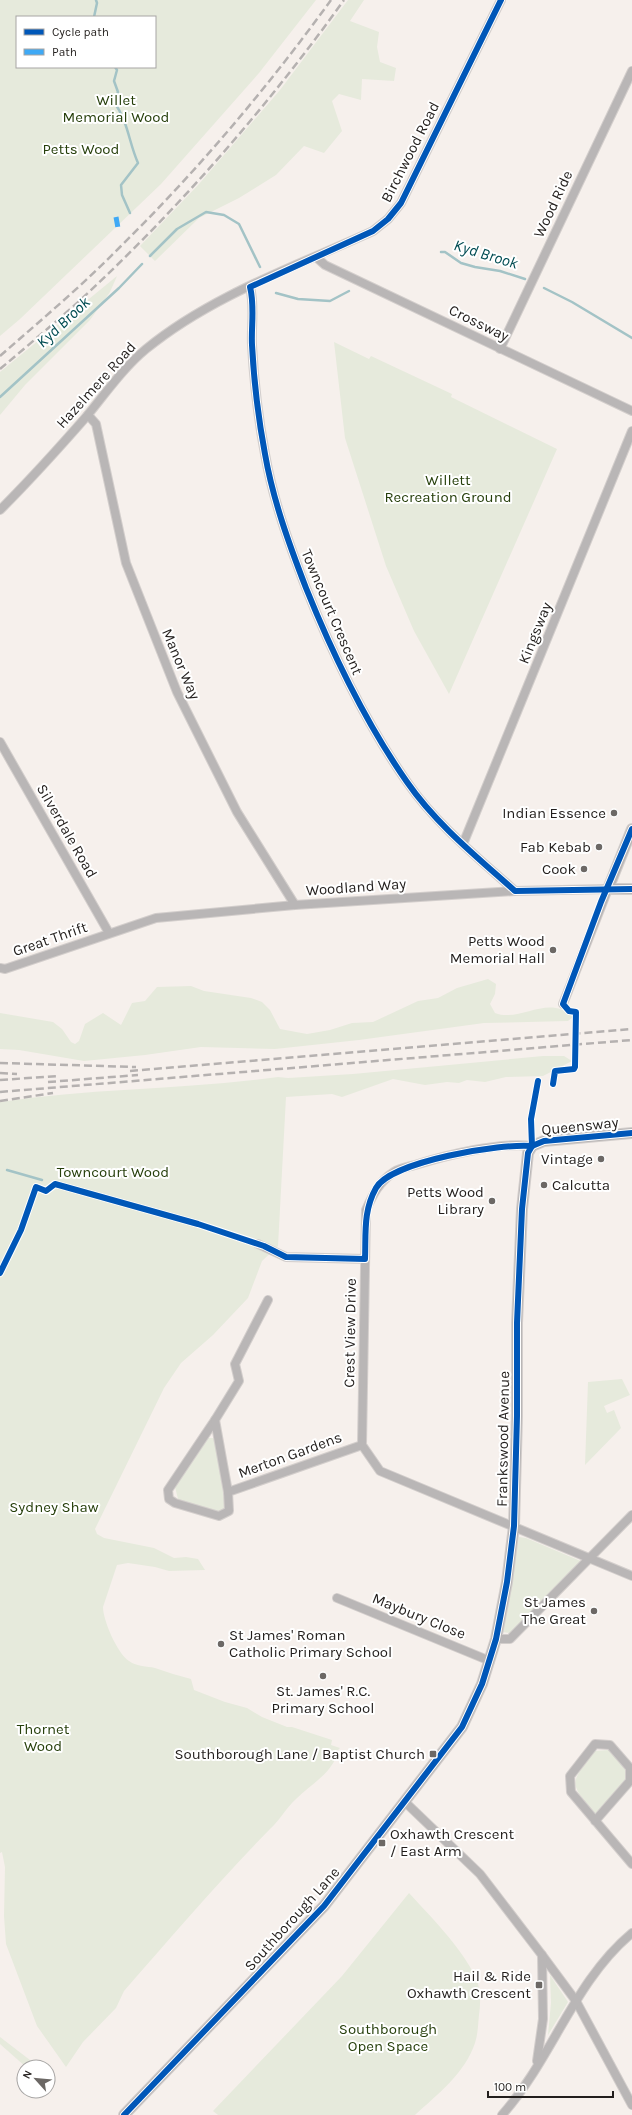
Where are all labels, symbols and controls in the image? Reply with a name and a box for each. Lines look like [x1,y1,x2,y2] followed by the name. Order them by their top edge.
[16,16,156,68] legend
[52,25,109,39] text: Cycle path
[52,45,77,59] text: Path
[63,91,169,126] park label: Willet Memorial Wood
[377,99,443,205] street label: Birchwood Road
[43,140,119,158] park label: Petts Wood
[530,168,576,240] street label: Wood Ride
[452,235,521,273] water label: Kyd Brook
[32,292,94,351] water label: Kyd Brook
[446,301,512,345] street label: Crossway
[52,338,140,432] street label: Hazelmere Road
[384,471,512,506] park label: Willett Recreation Ground
[297,547,367,678] street label: Towncourt Crescent
[514,599,556,667] street label: Kingsway
[158,626,204,702] street label: Manor Way
[33,781,101,881] street label: Silverdale Road
[502,804,606,822] place label: Indian Essence
[609,808,619,818] marker: Indian Essence
[520,838,591,856] place label: Fab Kebab
[594,842,604,852] marker: Fab Kebab
[542,860,576,878] place label: Cook
[579,864,589,874] marker: Cook
[305,875,407,899] street label: Woodland Way
[10,918,90,960] street label: Great Thrift
[450,932,545,967] place label: Petts Wood Memorial Hall
[548,945,558,955] marker: Petts Wood Memorial Hall
[541,1113,619,1139] street label: Queensway
[541,1150,593,1168] place label: Vintage
[596,1154,606,1164] marker: Vintage
[57,1163,169,1181] park label: Towncourt Wood
[552,1176,610,1194] place label: Calcutta
[539,1180,549,1190] marker: Calcutta
[407,1183,484,1218] place label: Petts Wood Library
[487,1196,497,1206] marker: Petts Wood Library
[340,1278,360,1388] street label: Crest View Drive
[493,1371,513,1507] street label: Frankswood Avenue
[236,1428,344,1482] street label: Merton Gardens
[9,1498,99,1516] park label: Sydney Shaw
[370,1589,468,1643] street label: Maybury Close
[521,1593,586,1628] place label: St James The Great
[589,1606,599,1616] marker: St James The Great
[229,1626,392,1661] place label: St James' Roman Catholic Primary School
[216,1639,226,1649] marker: St James' Roman Catholic Primary School
[318,1671,328,1681] marker: St. James' R.C. Primary School
[272,1682,374,1717] place label: St. James' R.C. Primary School
[17,1720,70,1755] park label: Thornet Wood
[174,1745,425,1763] place label: Southborough Lane / Baptist Church
[428,1749,438,1759] marker: Southborough Lane / Baptist Church
[390,1825,514,1860] place label: Oxhawth Crescent / East Arm
[377,1838,387,1848] marker: Oxhawth Crescent / East Arm
[241,1863,343,1975] street label: Southborough Lane
[407,1967,531,2002] place label: Hail & Ride Oxhawth Crescent
[534,1980,544,1990] marker: Hail & Ride Oxhawth Crescent
[339,2020,437,2055] park label: Southborough Open Space
[16,2059,56,2099] north arrow
[20,2068,35,2081] text: N
[488,2073,613,2099] scale bar
[494,2080,526,2094] text: 100 m

